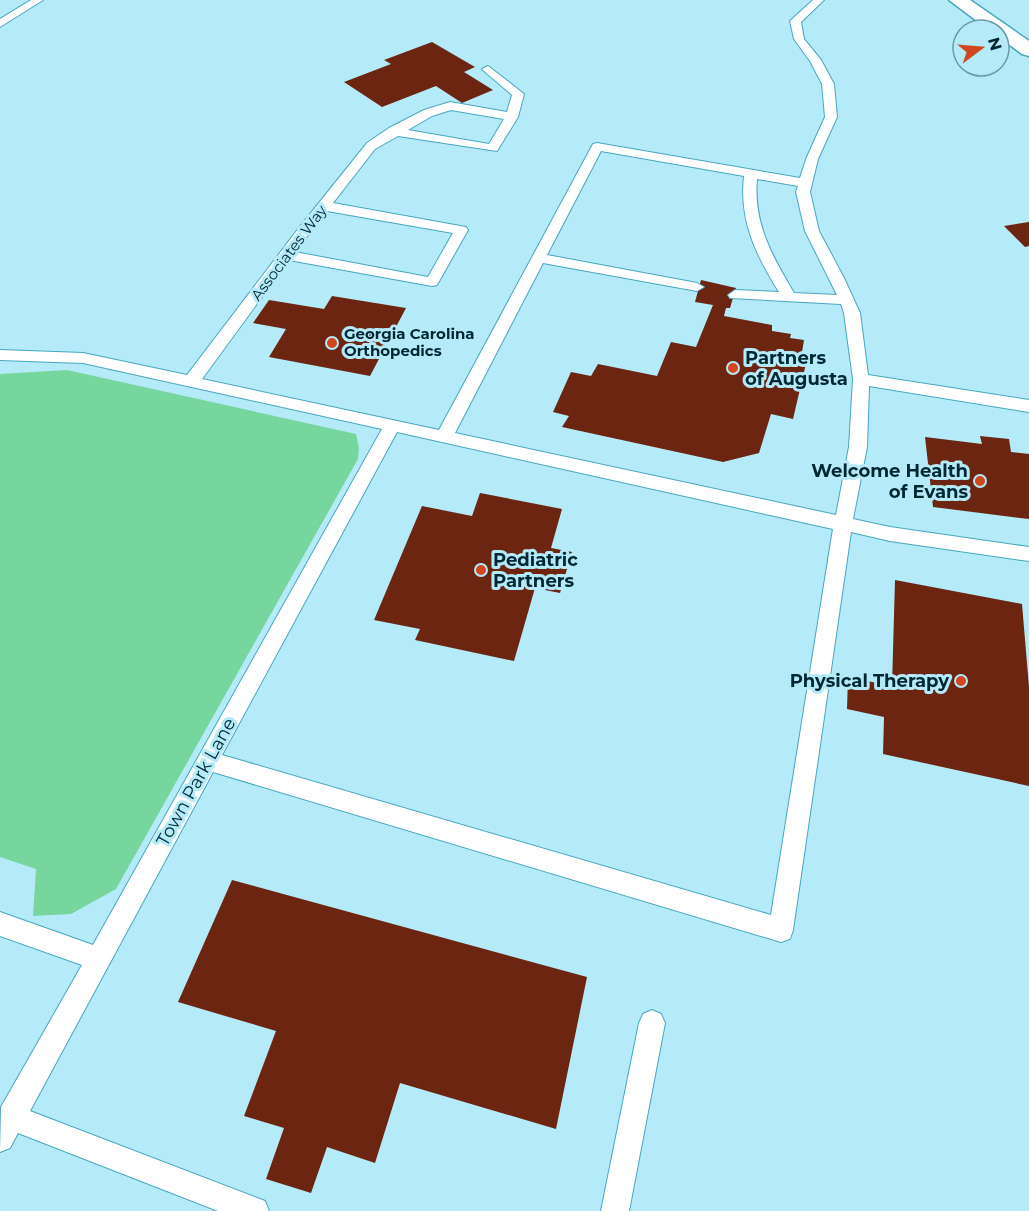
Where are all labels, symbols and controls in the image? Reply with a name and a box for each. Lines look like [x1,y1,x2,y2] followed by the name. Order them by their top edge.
[951,18,1011,78] north arrow
[984,35,1006,53] text: N
[247,201,331,304] street label: Associates Way
[344,324,475,360] place label: Georgia Carolina Orthopedics
[325,336,339,350] marker: Georgia Carolina Orthopedics
[745,347,848,390] place label: Partners of Augusta
[726,361,740,375] marker: Partners of Augusta
[811,460,968,503] place label: Welcome Health of Evans
[973,474,987,488] marker: Welcome Health of Evans
[493,549,578,592] place label: Pediatric Partners
[474,563,488,577] marker: Pediatric Partners
[790,670,949,692] place label: Physical Therapy
[954,674,968,688] marker: Physical Therapy
[152,714,240,850] street label: Town Park Lane

